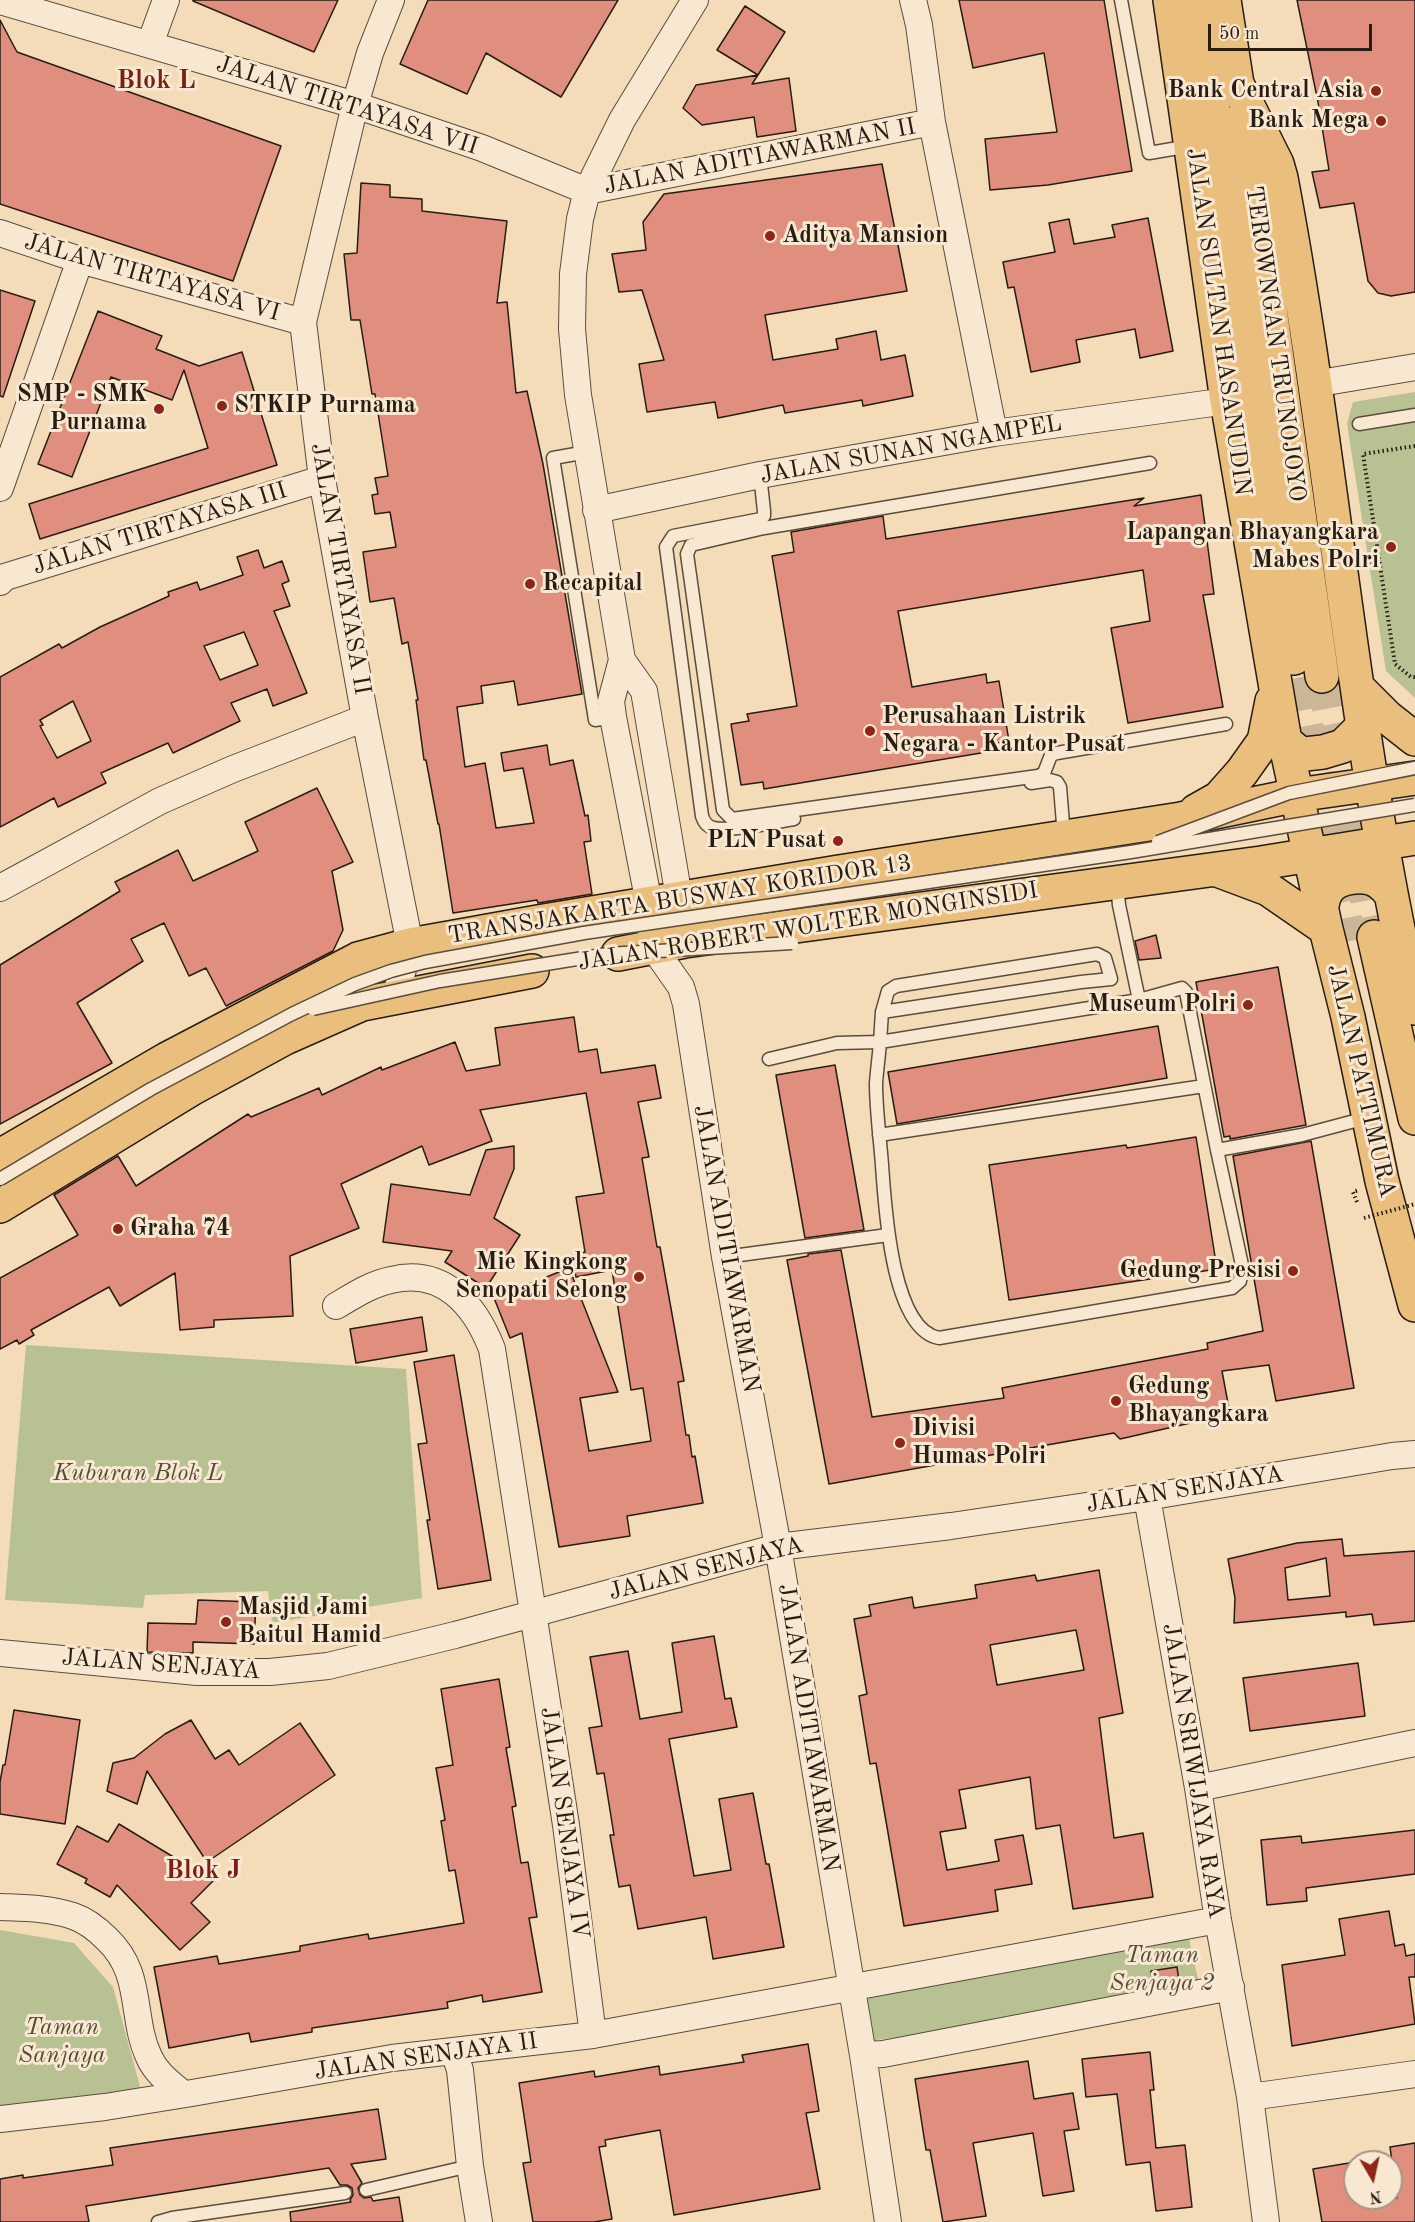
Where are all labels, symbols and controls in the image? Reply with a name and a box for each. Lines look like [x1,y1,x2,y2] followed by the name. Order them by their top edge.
[1211,12,1374,50] scale bar
[1219,25,1259,43] text: 50 m
[212,50,482,162] street label: JALAN TIRTAYASA VII
[117,65,195,97] district label: Blok L
[1168,77,1364,105] place label: Bank Central Asia
[1369,84,1383,98] marker: Bank Central Asia
[1248,107,1369,135] place label: Bank Mega
[602,113,918,201] street label: JALAN ADITIAWARMAN II
[1374,114,1388,128] marker: Bank Mega
[1179,146,1257,498] street label: JALAN SULTAN HASANUDIN
[1239,184,1311,504] street label: TEROWNGAN TRUNOJOYO
[782,222,948,250] place label: Aditya Mansion
[21,228,283,328] street label: JALAN TIRTAYASA VI
[763,229,777,243] marker: Aditya Mansion
[17,381,147,437] place label: SMP - SMK Purnama
[234,392,416,420] place label: STKIP Purnama
[215,399,229,413] marker: STKIP Purnama
[152,402,166,416] marker: SMP - SMK Purnama
[758,409,1064,491] street label: JALAN SUNAN NGAMPEL
[304,441,376,697] street label: JALAN TIRTAYASA II
[29,477,291,581] street label: JALAN TIRTAYASA III
[1126,519,1379,575] place label: Lapangan Bhayangkara Mabes Polri
[1384,540,1398,554] marker: Lapangan Bhayangkara Mabes Polri
[542,570,643,598] place label: Recapital
[523,577,537,591] marker: Recapital
[882,703,1125,759] place label: Perusahaan Listrik Negara - Kantor Pusat
[863,724,877,738] marker: Perusahaan Listrik Negara - Kantor Pusat
[707,827,826,855] place label: PLN Pusat
[831,834,845,848] marker: PLN Pusat
[446,849,914,951] street label: TRANSJAKARTA BUSWAY KORIDOR 13
[576,876,1040,978] street label: JALAN ROBERT WOLTER MONGINSIDI
[1320,962,1402,1200] street label: JALAN PATTIMURA
[1088,991,1236,1019] place label: Museum Polri
[1241,998,1255,1012] marker: Museum Polri
[687,1103,765,1395] street label: JALAN ADITIAWARMAN
[130,1215,230,1243] place label: Graha 74
[111,1222,125,1236] marker: Graha 74
[455,1249,627,1305] place label: Mie Kingkong Senopati Selong
[1119,1257,1281,1285] place label: Gedung Presisi
[1286,1264,1300,1278] marker: Gedung Presisi
[632,1270,646,1284] marker: Mie Kingkong Senopati Selong
[1128,1373,1269,1429] place label: Gedung Bhayangkara
[1109,1394,1123,1408] marker: Gedung Bhayangkara
[912,1415,1046,1471] place label: Divisi Humas Polri
[893,1436,907,1450] marker: Divisi Humas Polri
[53,1460,223,1488] park label: Kuburan Blok L
[1084,1460,1286,1520] street label: JALAN SENJAYA
[606,1531,806,1607] street label: JALAN SENJAYA
[771,1582,845,1874] street label: JALAN ADITIAWARMAN
[238,1594,382,1650] place label: Masjid Jami Baitul Hamid
[219,1615,233,1629] marker: Masjid Jami Baitul Hamid
[1155,1621,1231,1921] street label: JALAN SRIWIJAYA RAYA
[61,1644,261,1686] street label: JALAN SENJAYA
[533,1705,595,1941] street label: JALAN SENJAYA IV
[165,1855,241,1887] district label: Blok J
[1110,1942,1214,1998] park label: Taman Senjaya 2
[18,2014,106,2070] park label: Taman Sanjaya
[313,2027,539,2087] street label: JALAN SENJAYA II
[1343,2150,1403,2210] north arrow
[1368,2187,1383,2205] text: N

